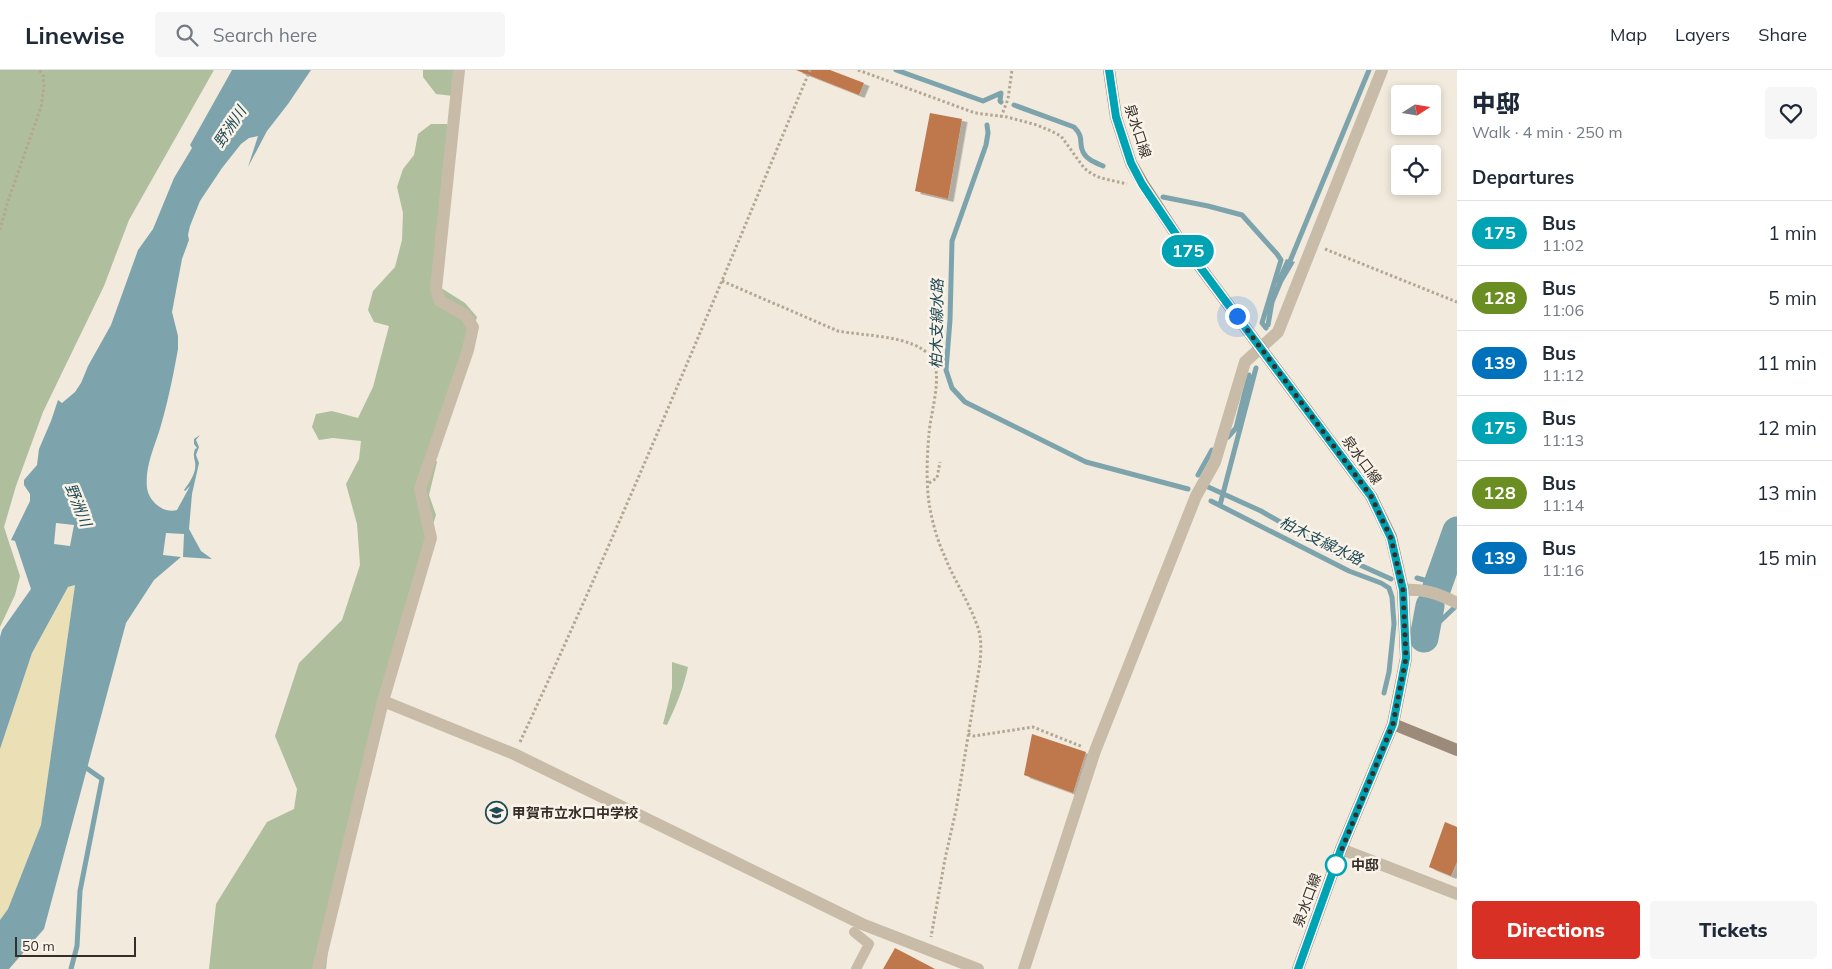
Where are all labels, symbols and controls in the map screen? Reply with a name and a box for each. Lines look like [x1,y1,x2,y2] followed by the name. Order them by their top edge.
[155,12,505,57] search box
[25,20,125,50] text: Linewise
[173,21,201,49] icon: search
[213,23,317,47] text: Search here
[1610,23,1647,46] text: Map
[1675,23,1730,46] text: Layers
[1758,23,1807,46] text: Share
[1391,85,1441,135] north arrow
[1391,85,1441,195] map controls
[1765,87,1817,139] button: heart
[1472,88,1520,118] text: 中邸
[209,101,251,151] water label: 野洲川
[1121,102,1155,160] street label: 泉水口線
[1472,122,1623,142] text: Walk · 4 min · 250 m
[1391,145,1441,195] button: locate
[1472,165,1574,189] text: Departures
[1542,211,1576,235] text: Bus
[1483,221,1516,244] text: 175
[1768,221,1817,245] text: 1 min
[1159,235,1217,267] line badge: 175
[1542,235,1584,255] text: 11:02
[1172,239,1204,262] text: 175
[1542,276,1576,300] text: Bus
[926,277,947,369] water label: 柏木支線水路
[1483,286,1516,309] text: 128
[1768,286,1817,310] text: 5 min
[1542,300,1584,320] text: 11:06
[1225,304,1250,329] your location
[1542,341,1576,365] text: Bus
[1483,351,1516,374] text: 139
[1757,351,1817,375] text: 11 min
[1542,365,1584,385] text: 11:12
[1542,406,1576,430] text: Bus
[1483,416,1516,439] text: 175
[1757,416,1817,440] text: 12 min
[1542,430,1584,450] text: 11:13
[1338,432,1386,488] street label: 泉水口線
[1542,471,1576,495] text: Bus
[61,480,96,531] water label: 野洲川
[1483,481,1516,504] text: 128
[1757,481,1817,505] text: 13 min
[1542,495,1584,515] text: 11:14
[1277,512,1368,570] water label: 柏木支線水路
[1542,536,1576,560] text: Bus
[1483,546,1516,569] text: 139
[1757,546,1817,570] text: 15 min
[1542,560,1584,580] text: 11:16
[484,801,508,825] school or university icon: 甲賀市立水口中学校
[512,804,638,822] place label: 甲賀市立水口中学校
[1325,854,1347,876] marker: 中邸
[1351,856,1379,874] place label: 中邸
[1289,871,1325,929] street label: 泉水口線
[1472,901,1640,959] button: Directions
[1650,901,1817,959] button: Tickets
[15,934,136,957] scale bar
[22,937,55,955] text: 50 m

